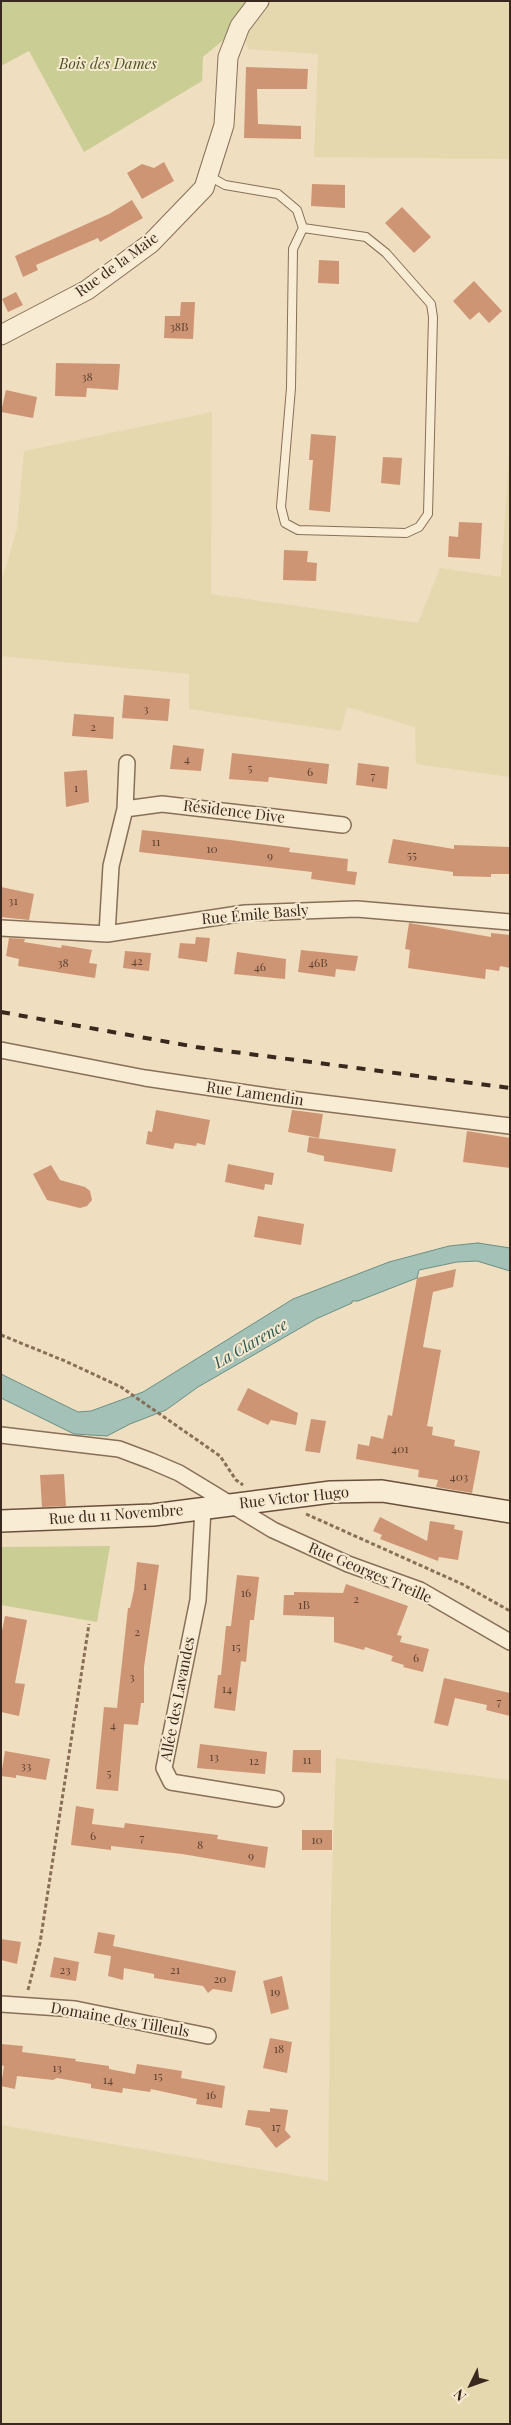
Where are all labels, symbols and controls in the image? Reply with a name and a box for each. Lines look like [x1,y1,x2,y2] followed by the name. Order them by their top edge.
[59,55,157,73] park label: Bois des Dames
[72,229,162,301] street label: Rue de la Maie
[169,320,189,334] house number: 38B
[81,370,93,384] house number: 38
[143,702,149,716] house number: 3
[90,720,96,734] house number: 2
[184,752,190,766] house number: 4
[248,761,252,775] house number: 5
[307,765,313,779] house number: 6
[371,769,375,783] house number: 7
[74,781,78,795] house number: 1
[182,797,286,827] street label: Résidence Dive
[152,835,160,849] house number: 11
[206,842,218,856] house number: 10
[407,848,417,862] house number: 55
[267,849,273,863] house number: 9
[8,894,18,908] house number: 31
[201,901,309,929] street label: Rue Émile Basly
[131,954,143,968] house number: 42
[57,956,69,970] house number: 38
[308,956,328,970] house number: 46B
[254,960,266,974] house number: 46
[205,1078,305,1110] street label: Rue Lamendin
[211,1315,291,1373] water label: La Clarence
[391,1442,409,1456] house number: 401
[450,1470,468,1484] house number: 403
[238,1483,350,1513] street label: Rue Victor Hugo
[48,1501,184,1529] street label: Rue du 11 Novembre
[306,1539,434,1607] street label: Rue Georges Treille
[143,1579,147,1593] house number: 1
[241,1586,251,1600] house number: 16
[353,1592,359,1606] house number: 2
[298,1598,310,1612] house number: 1B
[134,1625,140,1639] house number: 2
[157,1635,199,1763] street label: Allée des Lavandes
[231,1640,241,1654] house number: 15
[413,1651,419,1665] house number: 6
[129,1670,135,1684] house number: 3
[222,1682,232,1696] house number: 14
[497,1695,501,1709] house number: 7
[110,1718,116,1732] house number: 4
[209,1750,219,1764] house number: 13
[303,1753,311,1767] house number: 11
[249,1754,259,1768] house number: 12
[21,1759,31,1773] house number: 33
[107,1766,111,1780] house number: 5
[90,1829,96,1843] house number: 6
[140,1831,144,1845] house number: 7
[311,1833,323,1847] house number: 10
[197,1838,203,1852] house number: 8
[248,1849,254,1863] house number: 9
[59,1963,71,1977] house number: 23
[170,1963,180,1977] house number: 21
[214,1972,226,1986] house number: 20
[270,1985,280,1999] house number: 19
[49,1999,191,2041] street label: Domaine des Tilleuls
[274,2042,284,2056] house number: 18
[52,2061,62,2075] house number: 13
[153,2069,163,2083] house number: 15
[103,2073,113,2087] house number: 14
[206,2088,216,2102] house number: 16
[271,2120,281,2134] house number: 17
[446,2360,496,2410] north arrow
[449,2385,470,2405] text: N

